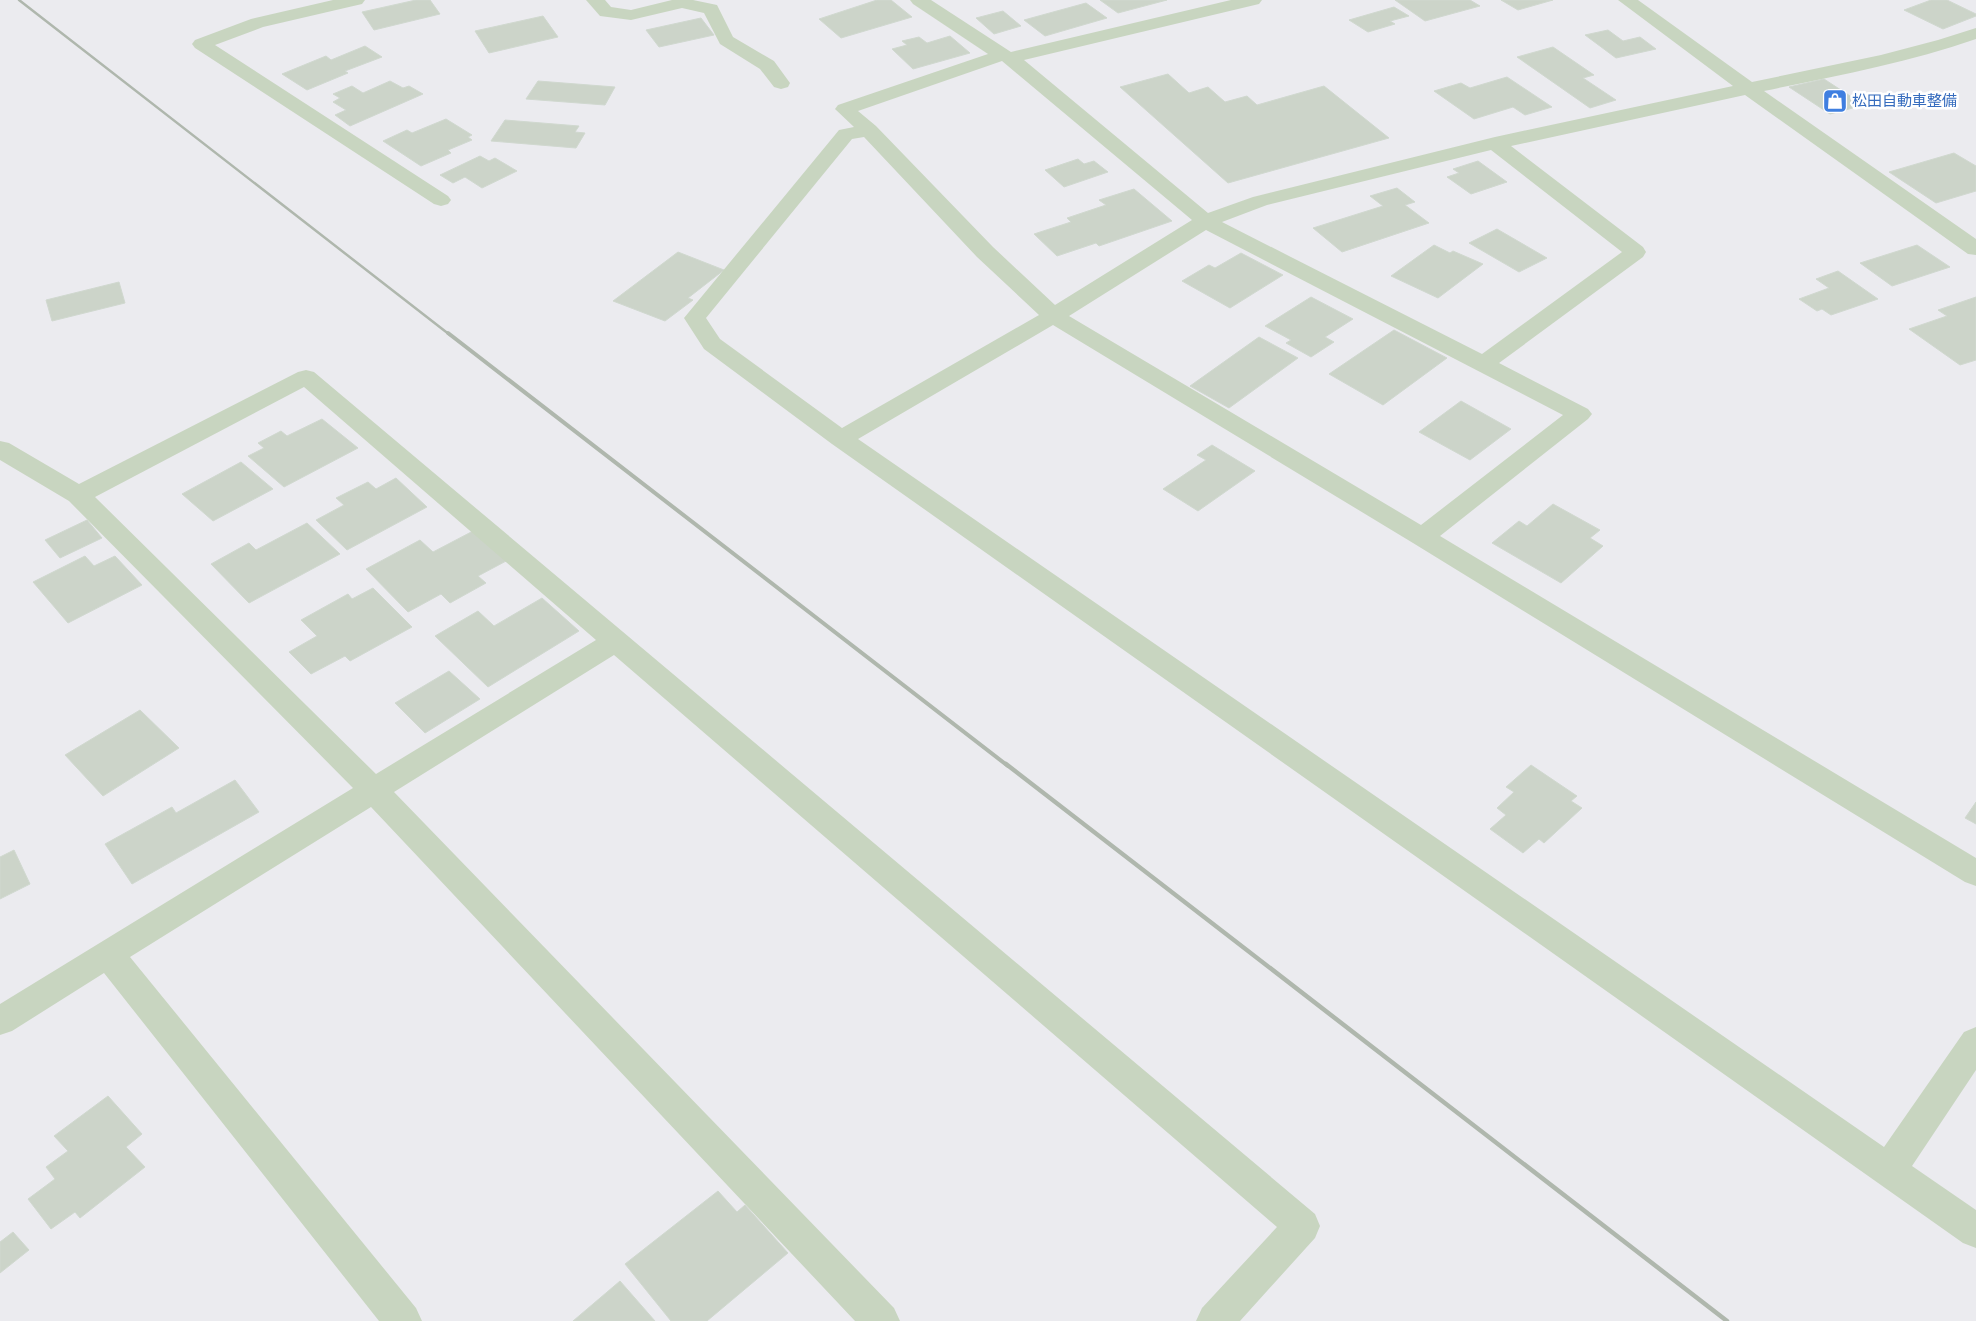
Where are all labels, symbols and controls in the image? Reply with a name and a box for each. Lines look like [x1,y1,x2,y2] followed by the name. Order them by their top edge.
[1822,88,1848,114] shop icon: 松田自動車整備
[1852,91,1957,110] place label: 松田自動車整備

